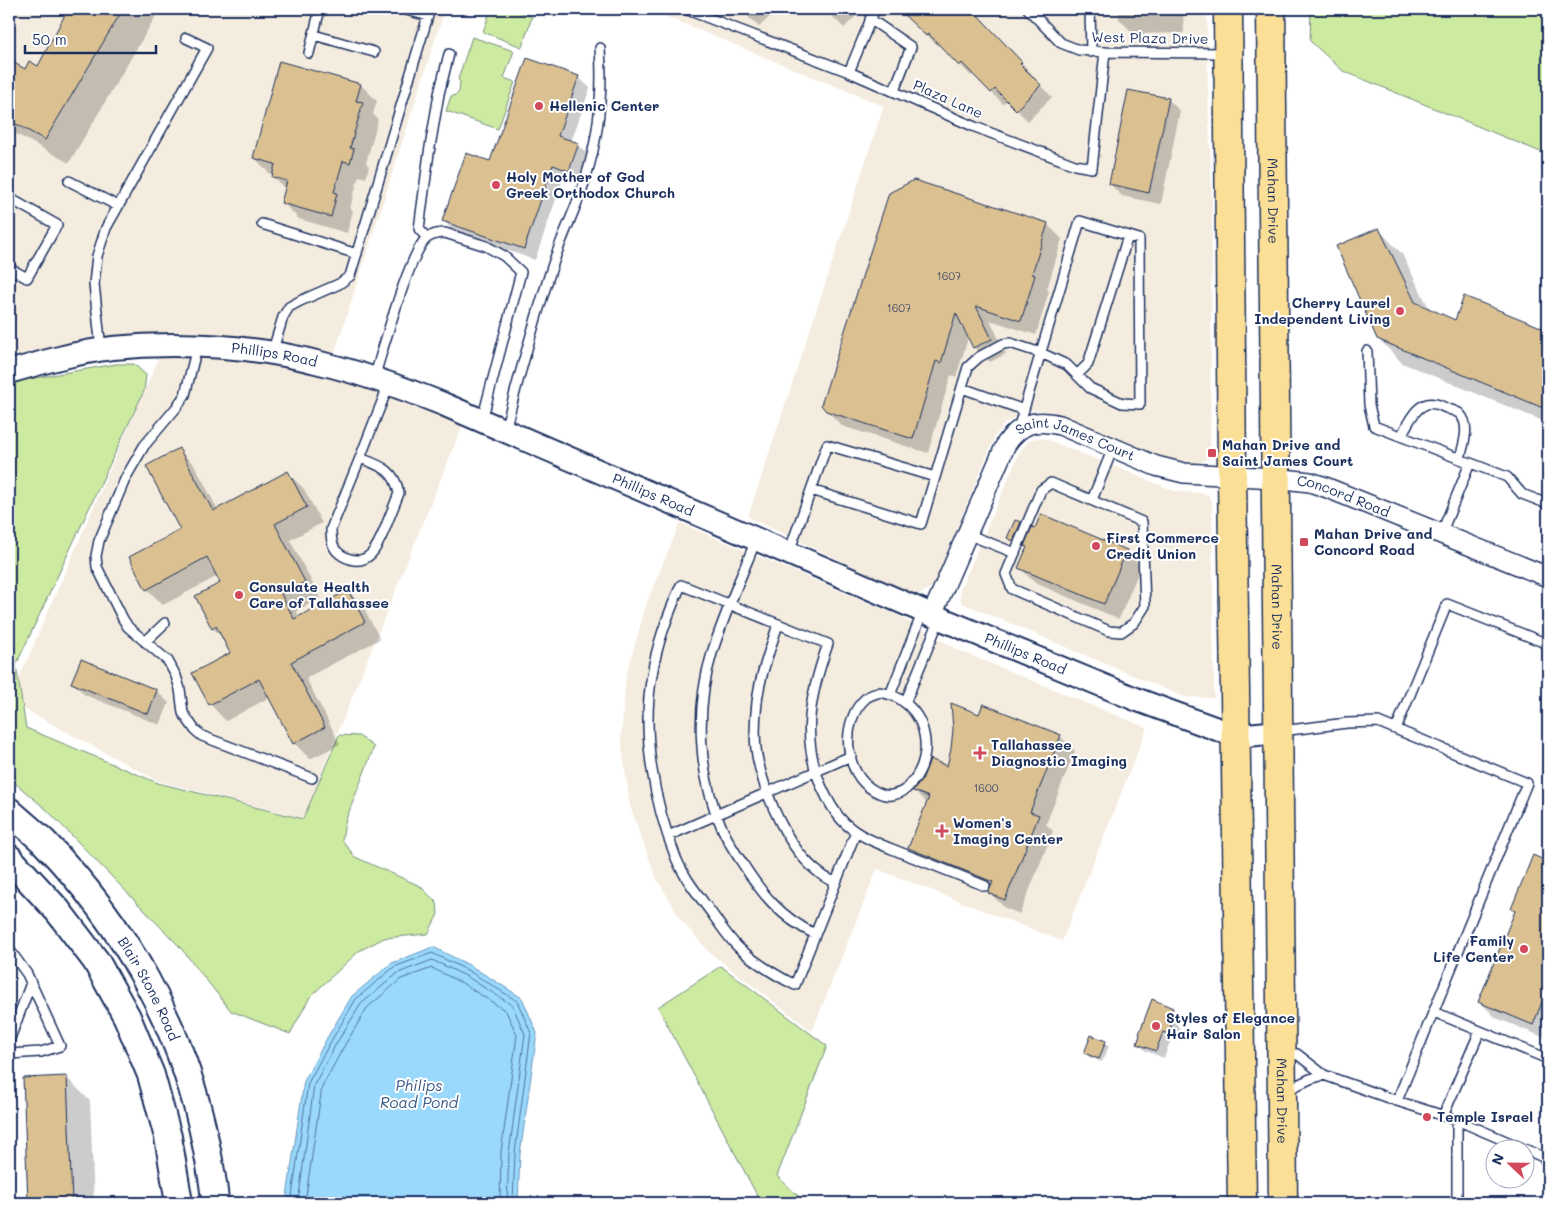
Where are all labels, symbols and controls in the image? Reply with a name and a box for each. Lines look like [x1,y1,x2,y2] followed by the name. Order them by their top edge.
[25,22,156,54] scale bar
[1091,27,1209,48] street label: West Plaza Drive
[32,29,67,49] text: 50 m
[910,75,986,122] street label: Plaza Lane
[549,96,659,115] place label: Hellenic Center
[533,100,545,112] marker: Hellenic Center
[1263,158,1283,244] street label: Mahan Drive
[506,167,675,202] place label: Holy Mother of God Greek Orthodox Church
[490,179,502,191] marker: Holy Mother of God Greek Orthodox Church
[937,268,961,283] house number: 1607
[1254,293,1390,328] place label: Cherry Laurel Independent Living
[887,300,911,315] house number: 1607
[1394,305,1406,317] marker: Cherry Laurel Independent Living
[231,338,320,371] street label: Phillips Road
[1011,412,1138,465] street label: Saint James Court
[1222,435,1353,470] place label: Mahan Drive and Saint James Court
[1206,447,1218,459] marker: Mahan Drive and Saint James Court
[610,468,697,520] street label: Phillips Road
[1296,471,1393,521] street label: Concord Road
[1314,524,1432,559] place label: Mahan Drive and Concord Road
[1106,528,1219,563] place label: First Commerce Credit Union
[1298,536,1310,548] marker: Mahan Drive and Concord Road
[1090,540,1102,552] marker: First Commerce Credit Union
[1268,564,1287,650] street label: Mahan Drive
[249,577,389,612] place label: Consulate Health Care of Tallahassee
[233,589,245,601] marker: Consulate Health Care of Tallahassee
[982,628,1070,679] street label: Phillips Road
[991,735,1127,770] place label: Tallahassee Diagnostic Imaging
[973,746,987,760] marker: Tallahassee Diagnostic Imaging
[973,780,999,795] house number: 1600
[953,813,1063,848] place label: Women's Imaging Center
[935,824,949,838] marker: Women's Imaging Center
[1433,931,1514,966] place label: Family Life Center
[114,933,184,1044] street label: Blair Stone Road
[1518,943,1530,955] marker: Family Life Center
[1166,1008,1295,1043] place label: Styles of Elegance Hair Salon
[1150,1020,1162,1032] marker: Styles of Elegance Hair Salon
[1273,1058,1292,1144] street label: Mahan Drive
[380,1075,460,1112] water label: Philips Road Pond
[1437,1107,1533,1126] place label: Temple Israel
[1421,1111,1433,1123] marker: Temple Israel
[1484,1140,1534,1190] north arrow
[1487,1150,1508,1167] text: N

